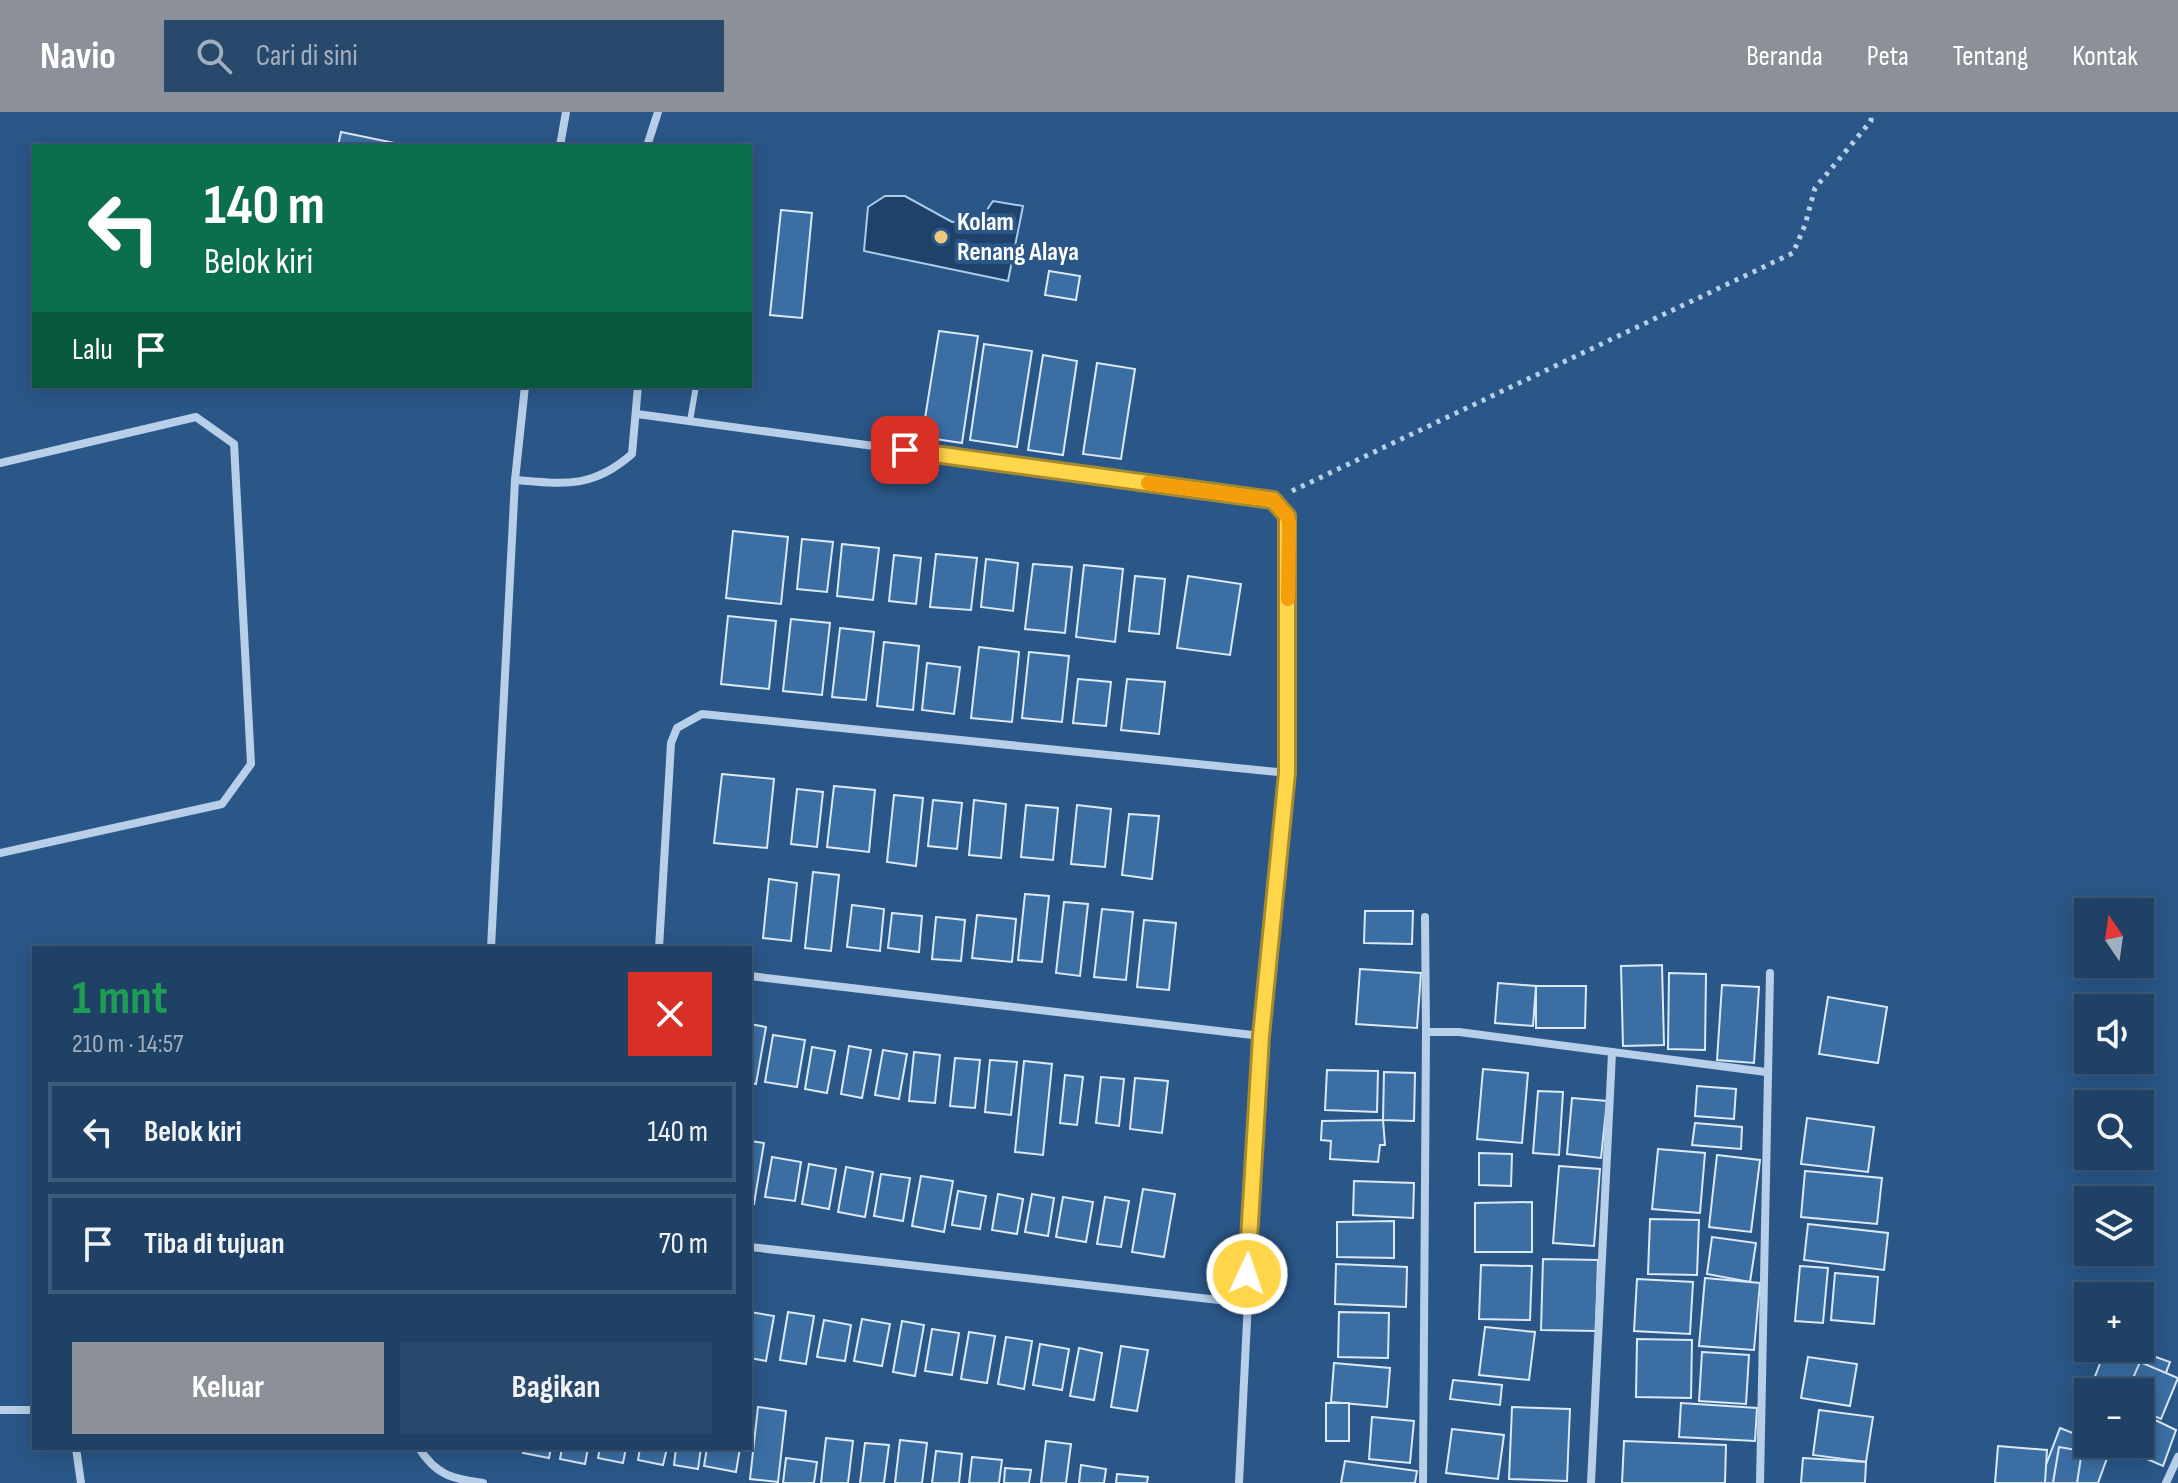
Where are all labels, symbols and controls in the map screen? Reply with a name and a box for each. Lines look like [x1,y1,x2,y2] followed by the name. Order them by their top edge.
[164,20,724,92] search box
[40,34,116,79] text: Navio
[192,34,236,78] icon: search
[256,38,358,74] text: Cari di sini
[1746,40,1823,73] text: Beranda
[1867,40,1909,73] text: Peta
[1953,40,2028,73] text: Tentang
[2072,40,2138,73] text: Kontak
[204,173,325,240] text: 140 m
[72,176,176,280] icon: left
[957,207,1079,268] place label: Kolam Renang Alaya
[932,228,950,246] marker: Kolam Renang Alaya
[204,241,313,284] text: Belok kiri
[129,328,173,372] icon: arrive
[72,332,113,368] text: Lalu
[871,416,939,484] pin
[883,428,927,472] icon: arrive
[2074,898,2154,978] north arrow
[2074,898,2154,1458] map controls
[72,970,168,1027] text: 1 mnt
[628,972,712,1056] button: close
[2074,994,2154,1074] button: sound
[72,1029,183,1060] text: 210 m · 14:57
[2074,1090,2154,1170] button: search
[76,1110,120,1154] icon: left
[144,1114,242,1150] text: Belok kiri
[648,1114,708,1150] text: 140 m
[2074,1186,2154,1266] button: layers
[76,1222,120,1266] icon: arrive
[144,1226,285,1262] text: Tiba di tujuan
[659,1226,708,1262] text: 70 m
[1205,1232,1289,1316] position arrow
[2074,1282,2154,1362] button: +
[72,1342,384,1434] button: Keluar
[400,1342,712,1434] button: Bagikan
[2074,1378,2154,1458] button: −

